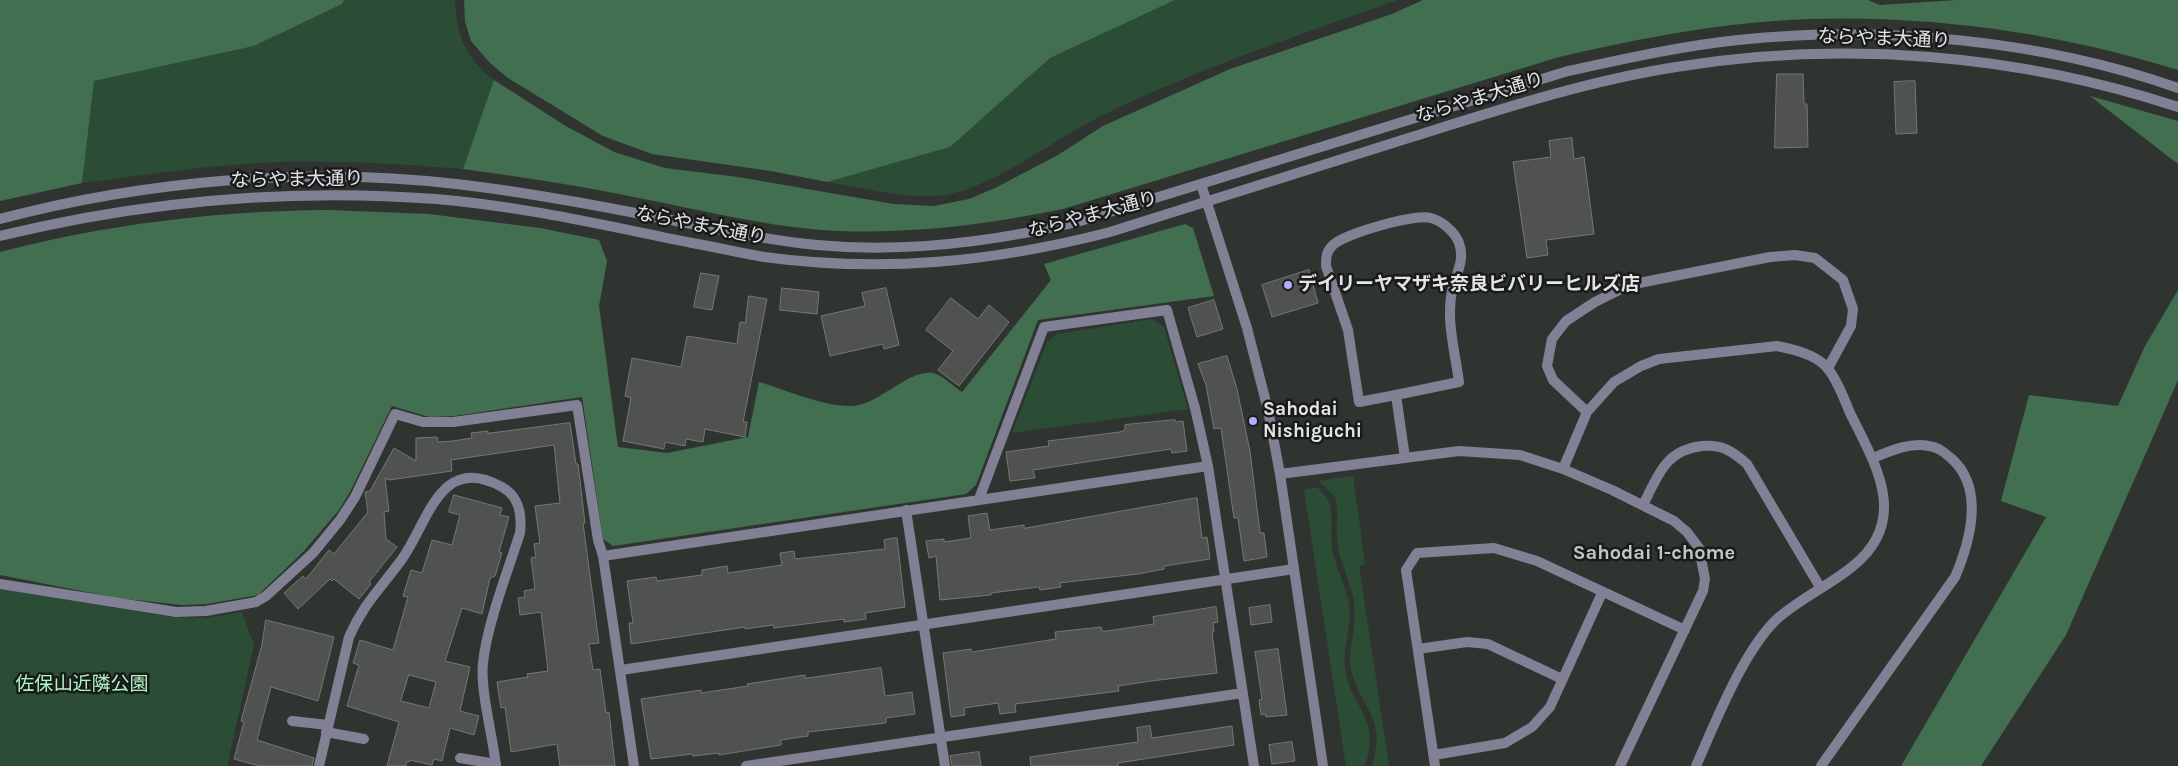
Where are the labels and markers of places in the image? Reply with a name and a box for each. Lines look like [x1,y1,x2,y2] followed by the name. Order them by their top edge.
[1298,274,1640,296] place label: デイリーヤマザキ奈良ビバリーヒルズ店
[1282,279,1294,291] marker: デイリーヤマザキ奈良ビバリーヒルズ店
[1263,399,1362,443] place label: Sahodai Nishiguchi
[1247,415,1259,427] marker: Sahodai Nishiguchi

